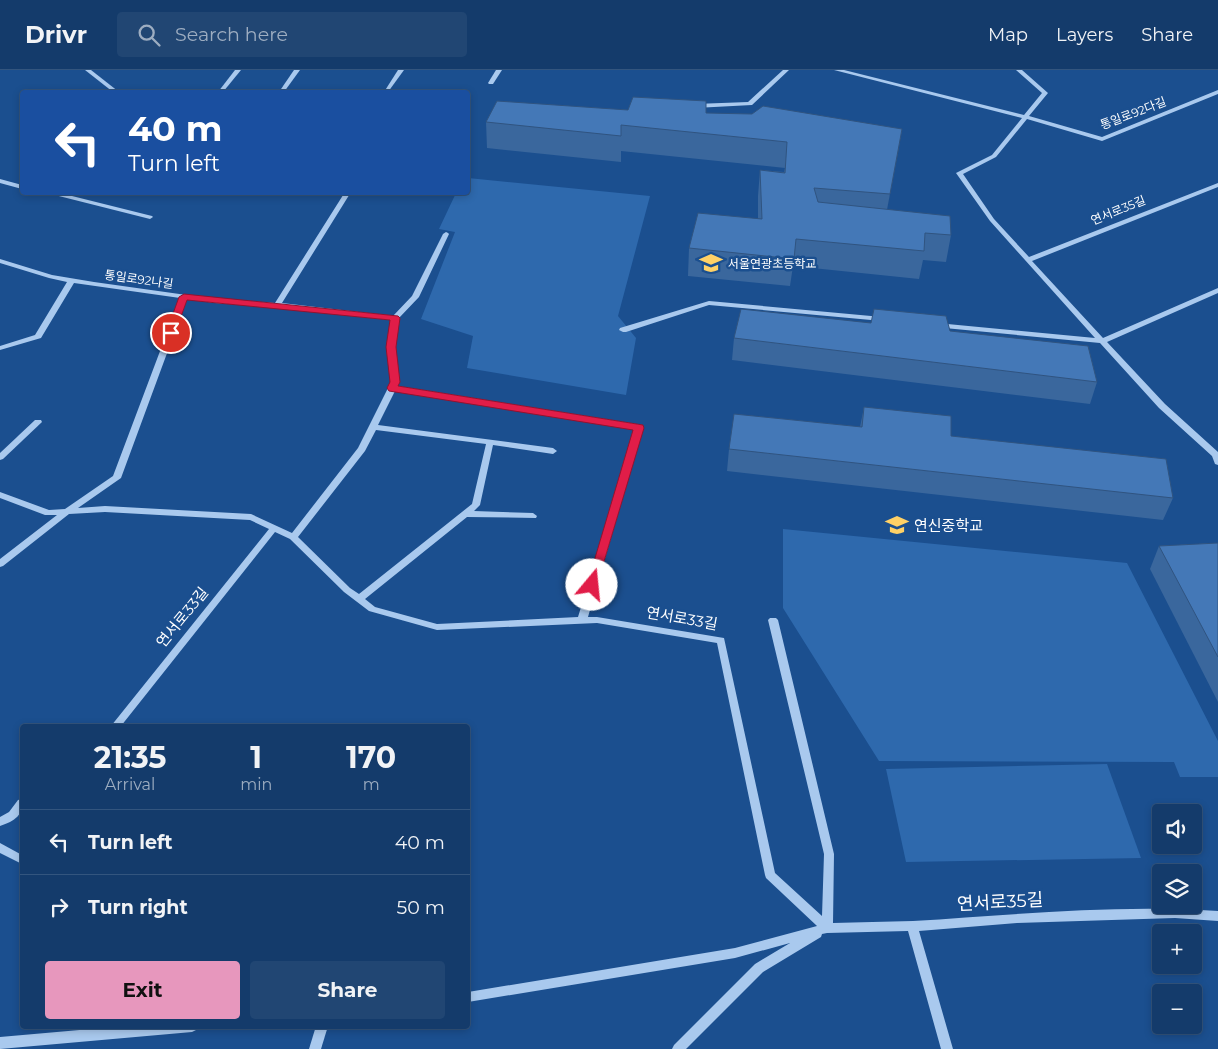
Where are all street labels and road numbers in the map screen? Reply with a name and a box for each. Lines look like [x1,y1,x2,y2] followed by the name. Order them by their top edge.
[1098,94,1168,132] street label: 통일로92다길
[1088,192,1148,228] street label: 연서로35길
[104,267,174,291] street label: 통일로92나길
[152,583,212,651] street label: 연서로33길
[645,602,719,634] street label: 연서로33길
[956,889,1044,915] street label: 연서로35길

